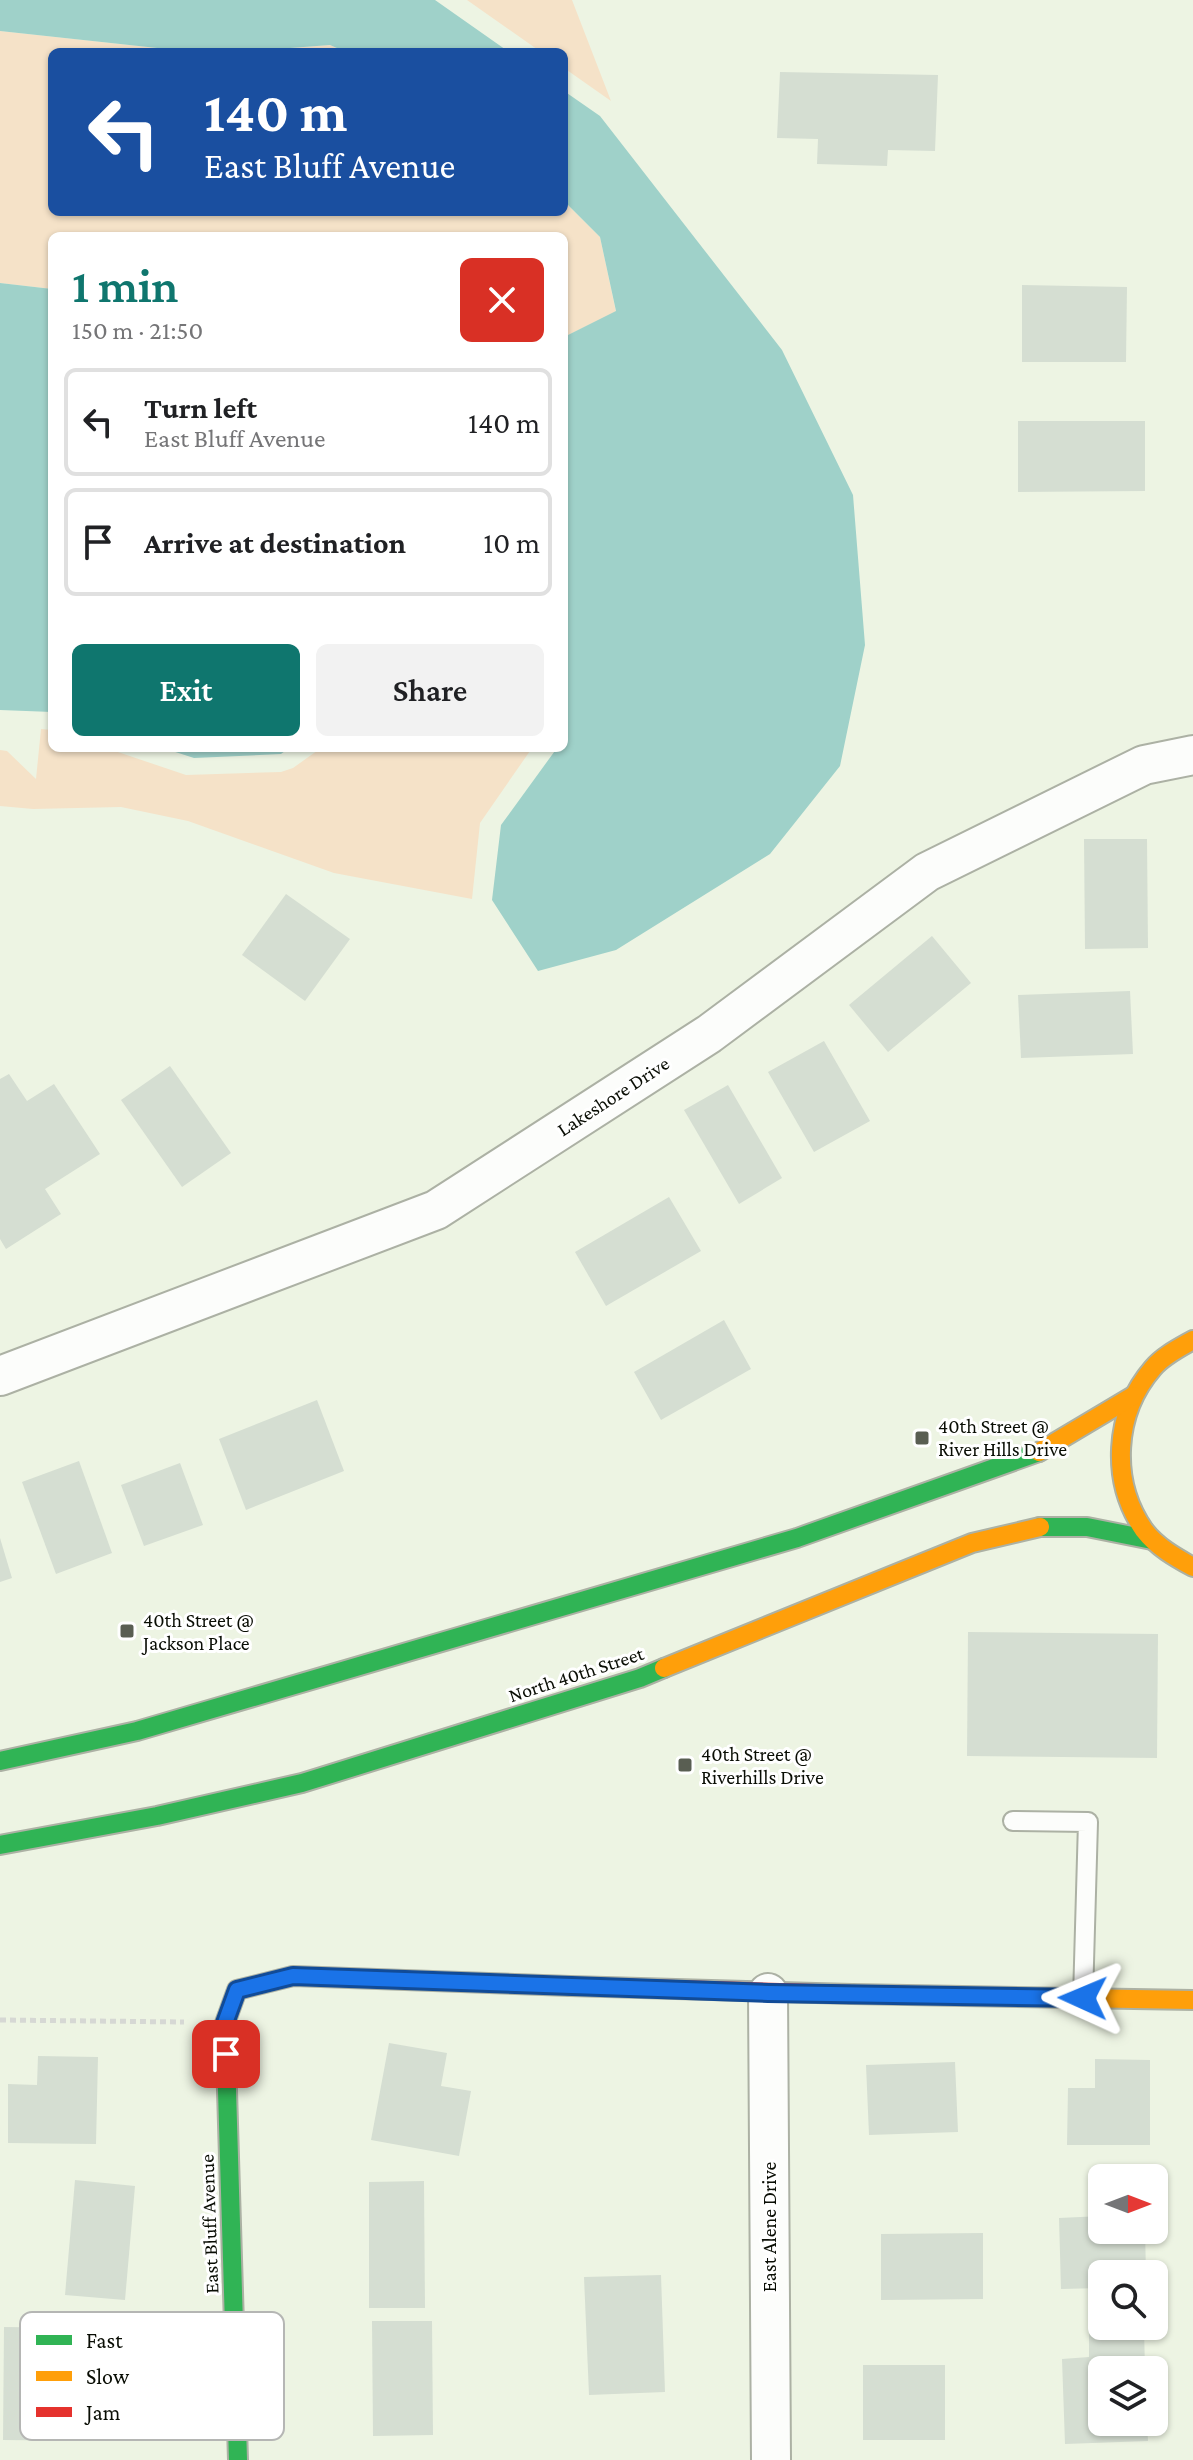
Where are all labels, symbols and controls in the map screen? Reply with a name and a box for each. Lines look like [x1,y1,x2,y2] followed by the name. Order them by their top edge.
[72,80,176,184] icon: left
[204,81,347,143] text: 140 m
[204,146,455,186] text: East Bluff Avenue
[460,258,544,342] button: close
[72,259,179,312] text: 1 min
[72,316,203,345] text: 150 m · 21:50
[144,391,257,424] text: Turn left
[76,400,120,444] icon: left
[468,406,540,439] text: 140 m
[144,424,326,453] text: East Bluff Avenue
[76,520,120,564] icon: arrive
[144,526,406,559] text: Arrive at destination
[483,526,540,559] text: 10 m
[72,644,300,736] button: Exit
[316,644,544,736] button: Share
[553,1052,673,1140] street label: Lakeshore Drive
[938,1415,1067,1460] place label: 40th Street @ River Hills Drive
[913,1429,931,1447] marker: 40th Street @ River Hills Drive
[141,1609,254,1655] place label: 40th Street @ Jackson Place
[118,1622,136,1640] marker: 40th Street @ Jackson Place
[506,1642,647,1706] street label: North 40th Street
[701,1743,824,1788] place label: 40th Street @ Riverhills Drive
[676,1756,694,1774] marker: 40th Street @ Riverhills Drive
[1041,1956,1125,2040] position arrow
[192,2020,260,2088] pin
[204,2032,248,2076] icon: arrive
[196,2154,222,2294] street label: East Bluff Avenue
[758,2162,780,2292] street label: East Alene Drive
[1088,2164,1168,2244] north arrow
[1088,2164,1168,2436] map controls
[1088,2260,1168,2340] button: search
[20,2312,284,2440] legend
[86,2328,123,2353] text: Fast
[1088,2356,1168,2436] button: layers
[86,2364,130,2389] text: Slow
[84,2400,121,2425] text: Jam

